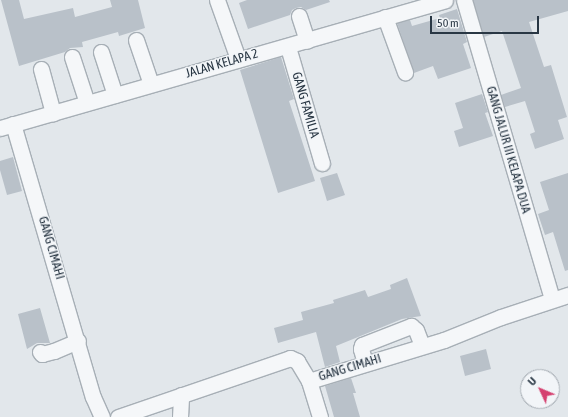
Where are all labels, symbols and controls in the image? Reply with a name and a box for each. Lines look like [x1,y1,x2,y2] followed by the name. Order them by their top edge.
[432,8,541,34] scale bar
[437,16,459,30] text: 50 m
[184,46,260,82] street label: JALAN KELAPA 2
[288,70,322,140] street label: GANG FAMILIA
[482,85,534,215] street label: GANG JALUR III KELAPA DUA
[35,215,67,281] street label: GANG CIMAHI
[317,351,383,385] street label: GANG CIMAHI
[520,369,560,409] north arrow
[526,375,539,388] text: U

